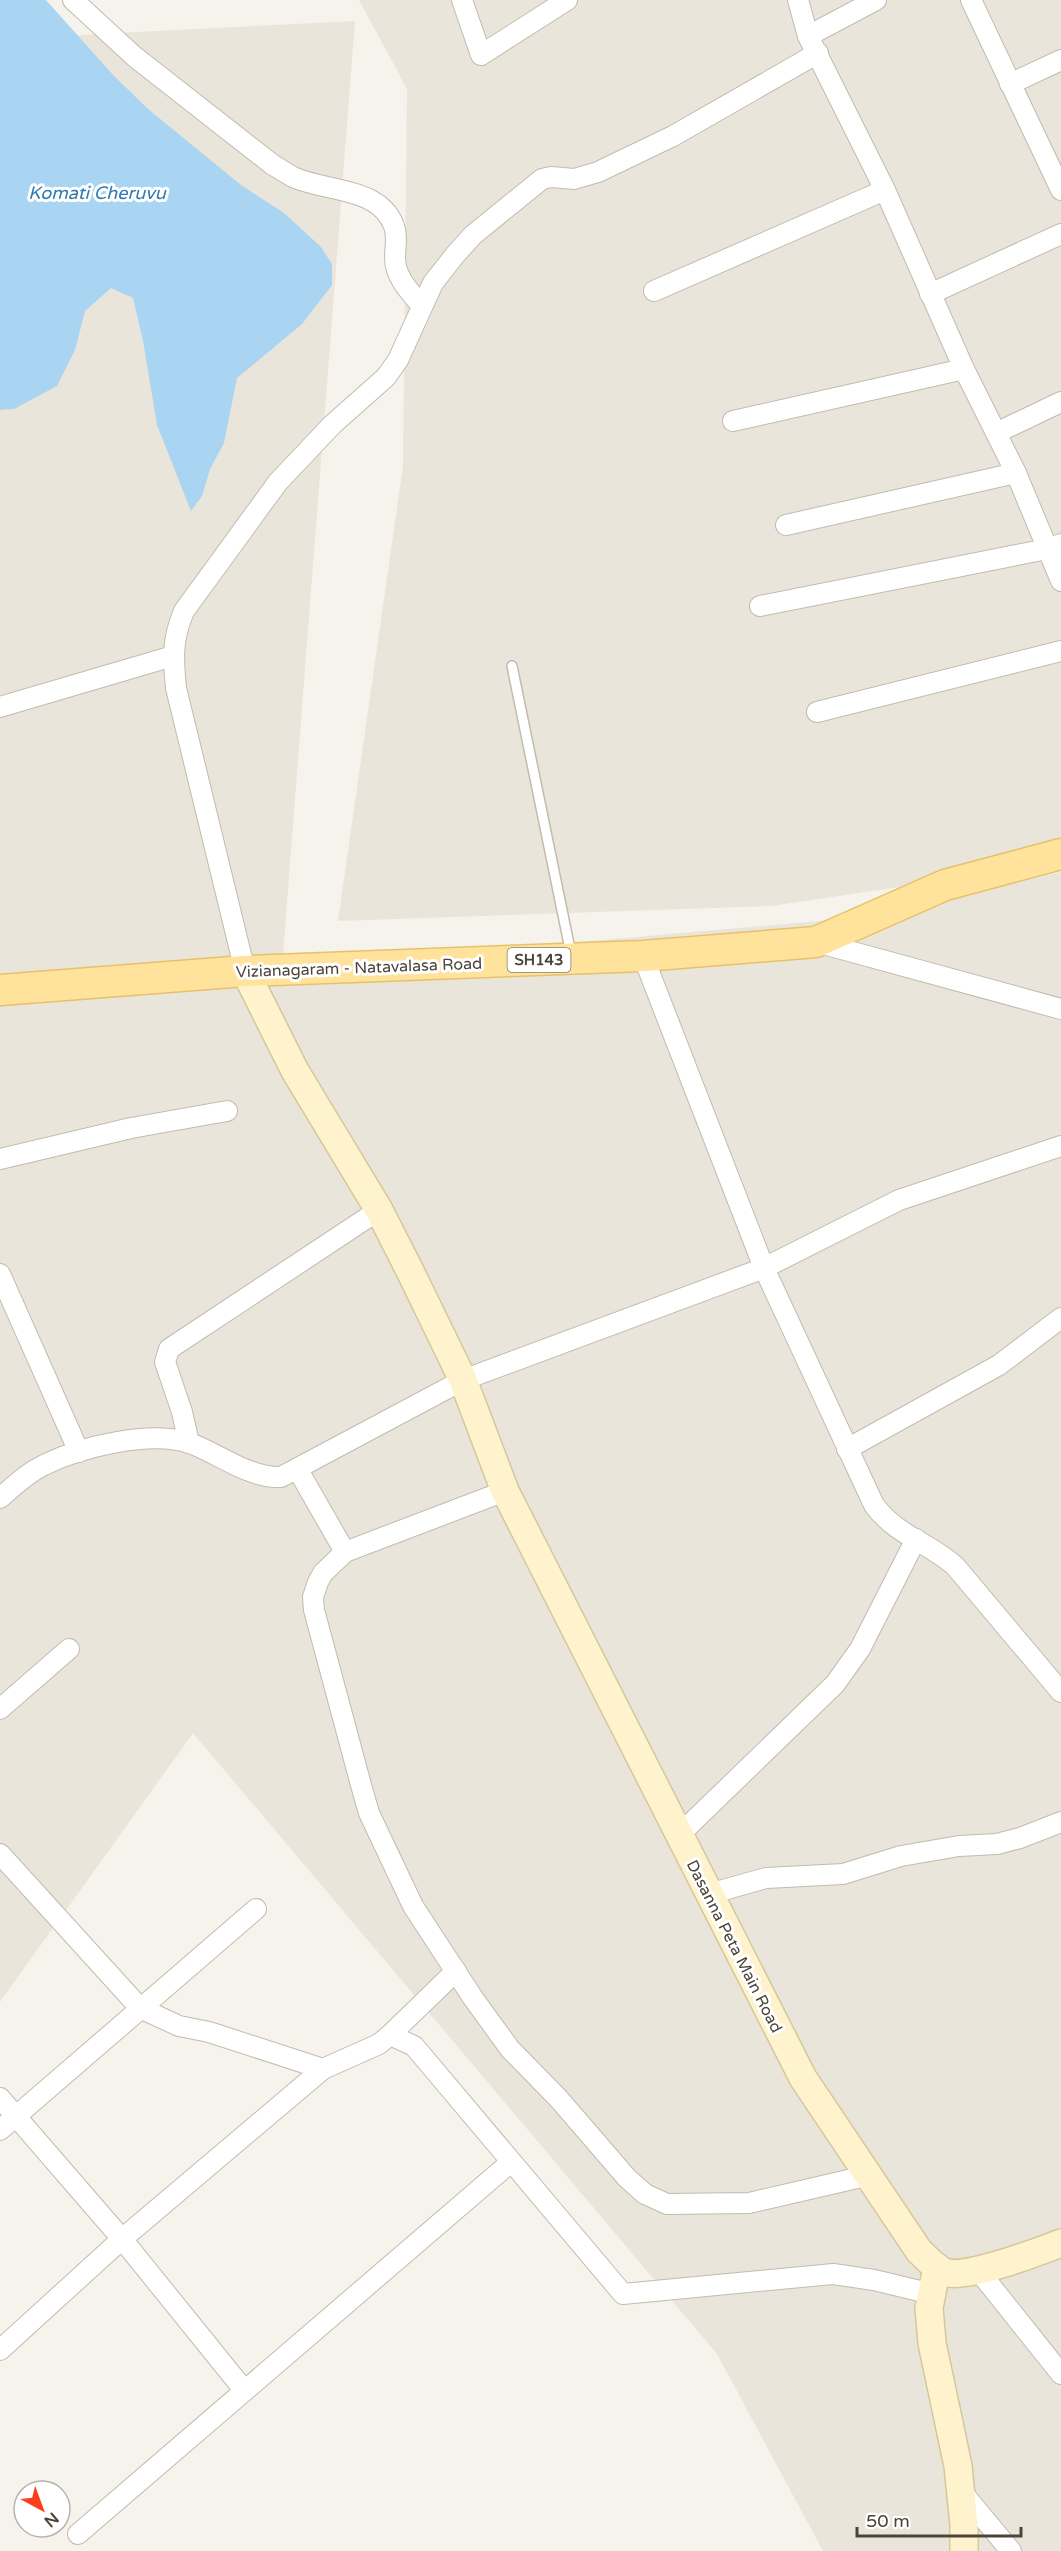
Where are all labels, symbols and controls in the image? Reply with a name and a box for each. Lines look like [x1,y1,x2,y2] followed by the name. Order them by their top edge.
[28,182,167,204] water label: Komati Cheruvu
[508,948,570,972] road number: SH143
[236,954,482,982] street label: Vizianagaram - Natavalasa Road
[682,1857,787,2036] street label: Dasanna Peta Main Road
[12,2479,72,2539] north arrow
[857,2500,1020,2538] scale bar
[40,2508,63,2531] text: N
[866,2510,910,2532] text: 50 m

